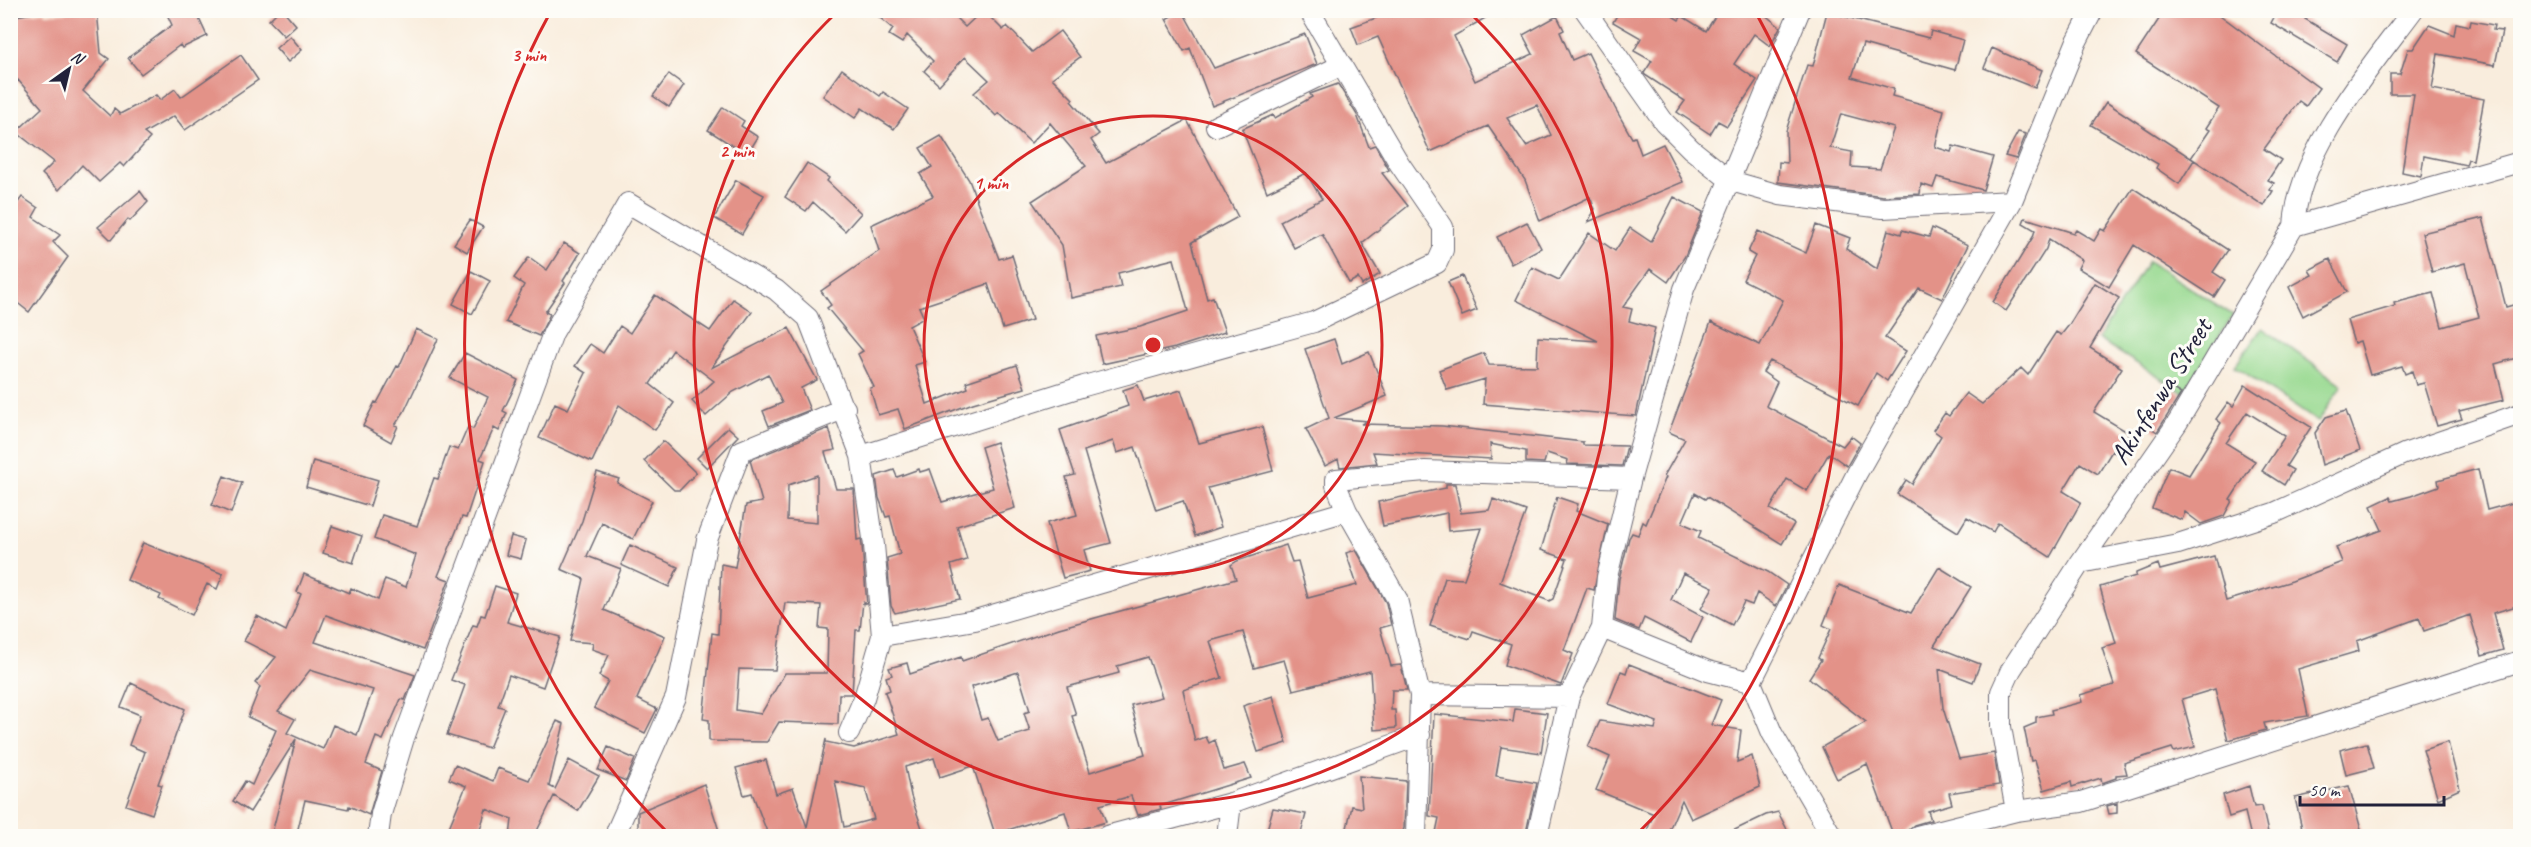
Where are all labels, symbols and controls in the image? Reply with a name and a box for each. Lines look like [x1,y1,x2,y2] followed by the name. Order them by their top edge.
[39,39,99,99] north arrow
[512,44,547,66] text: 3 min
[67,46,89,70] text: N
[720,140,755,162] text: 2 min
[974,172,1009,194] text: 1 min
[2102,310,2221,471] street label: Akinfenwa Street
[1143,335,1163,355] centre of rings
[2300,769,2444,807] scale bar
[2309,779,2342,801] text: 50 m

